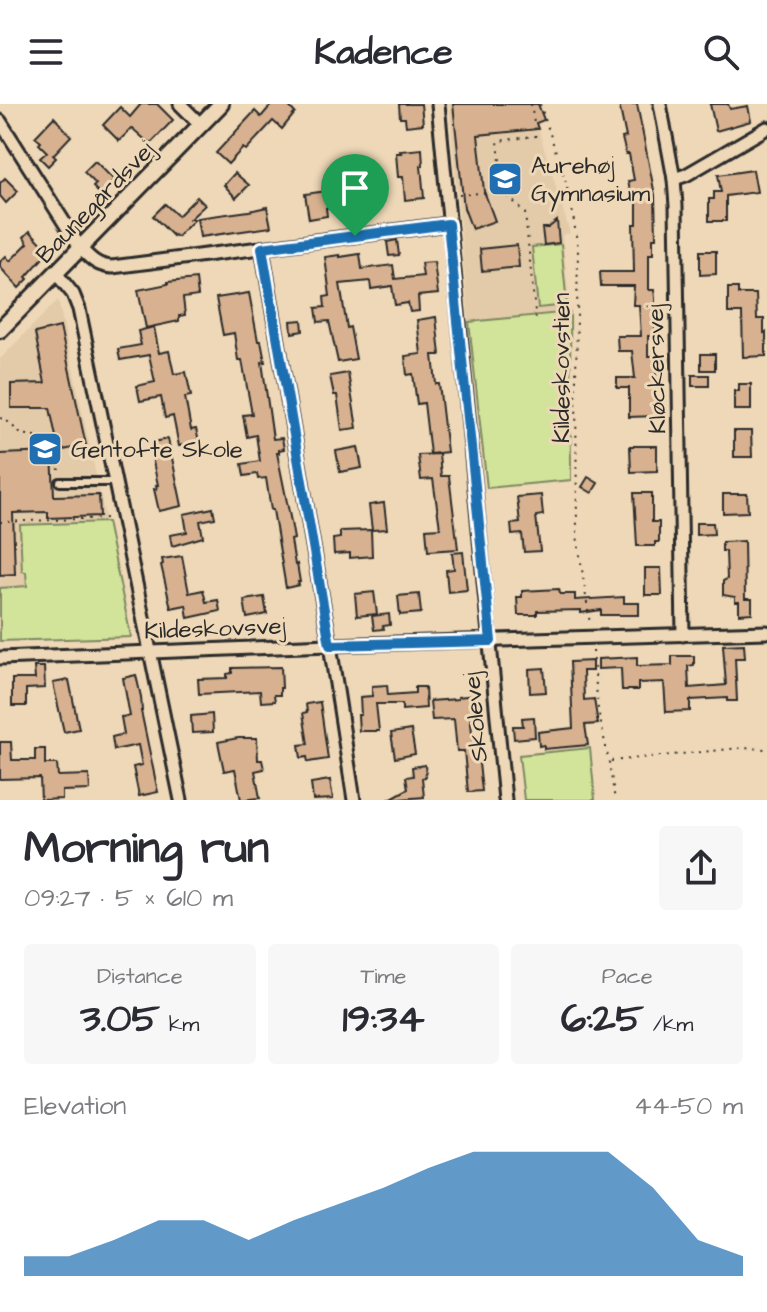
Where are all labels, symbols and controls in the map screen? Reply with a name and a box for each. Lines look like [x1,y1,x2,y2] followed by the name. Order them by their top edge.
[314,27,453,78] text: Kadence
[24,30,68,74] icon: menu
[699,30,743,74] icon: search
[28,133,164,272] street label: Baunegårdsvej
[531,149,651,212] place label: Aurehøj Gymnasium
[321,154,389,236] pin
[486,160,524,198] school or university icon: Aurehøj Gymnasium
[333,166,377,210] icon: arrive
[545,293,579,443] street label: Kildeskovstien
[639,303,675,434] street label: Kløckersvej
[26,430,64,468] school or university icon: Gentofte Skole
[71,433,243,467] place label: Gentofte Skole
[144,610,287,648] street label: Kildeskovsvej
[455,670,497,763] street label: Skolevej
[24,819,269,880] text: Morning run
[659,826,743,910] button: share
[24,880,233,916] text: 09:27 · 5 × 610 m
[97,961,183,992] text: Distance
[360,961,407,992] text: Time
[602,961,653,992] text: Pace
[80,992,160,1047] text: 3.05
[342,992,425,1047] text: 19:34
[561,992,644,1047] text: 6:25
[160,1009,199,1040] text: km
[644,1009,693,1040] text: /km
[24,1088,126,1124] text: Elevation
[634,1088,743,1124] text: 44–50 m

